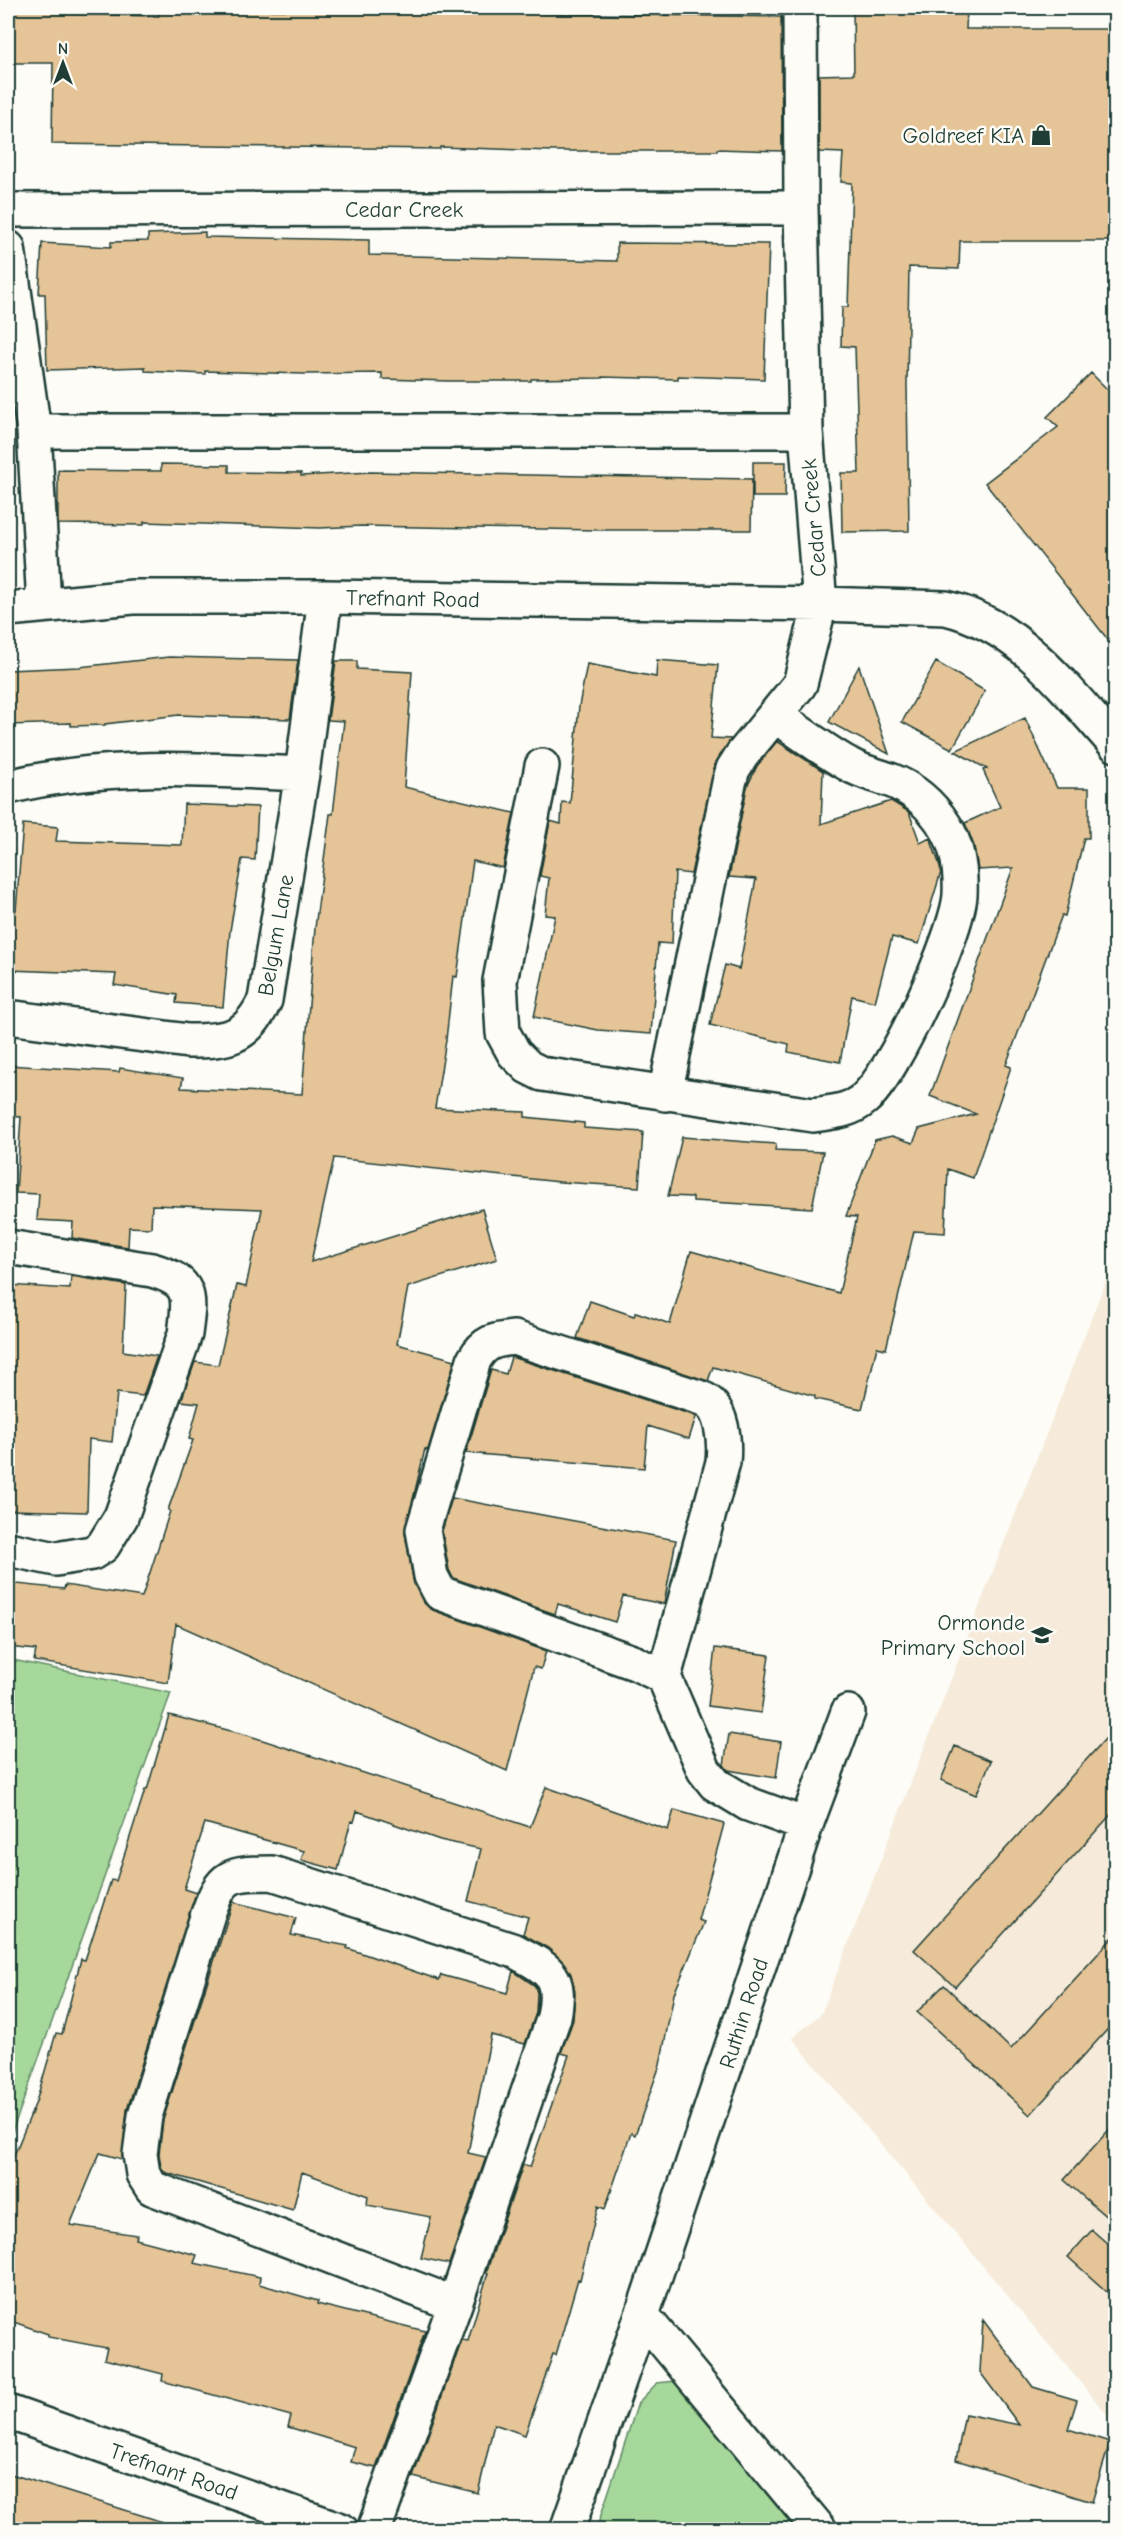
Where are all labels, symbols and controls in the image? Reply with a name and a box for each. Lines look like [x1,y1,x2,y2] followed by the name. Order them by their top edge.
[33,33,93,93] north arrow
[58,40,68,58] text: N
[903,123,1024,149] place label: Goldreef KIA
[1029,123,1053,147] shop icon: Goldreef KIA
[345,197,463,223] street label: Cedar Creek
[796,458,832,578] street label: Cedar Creek
[346,585,480,613] street label: Trefnant Road
[252,872,299,998] street label: Belgum Lane
[881,1610,1025,1661] place label: Ormonde Primary School
[1030,1623,1054,1647] school or university icon: Ormonde Primary School
[714,1955,774,2072] street label: Ruthin Road
[106,2438,241,2506] street label: Trefnant Road

